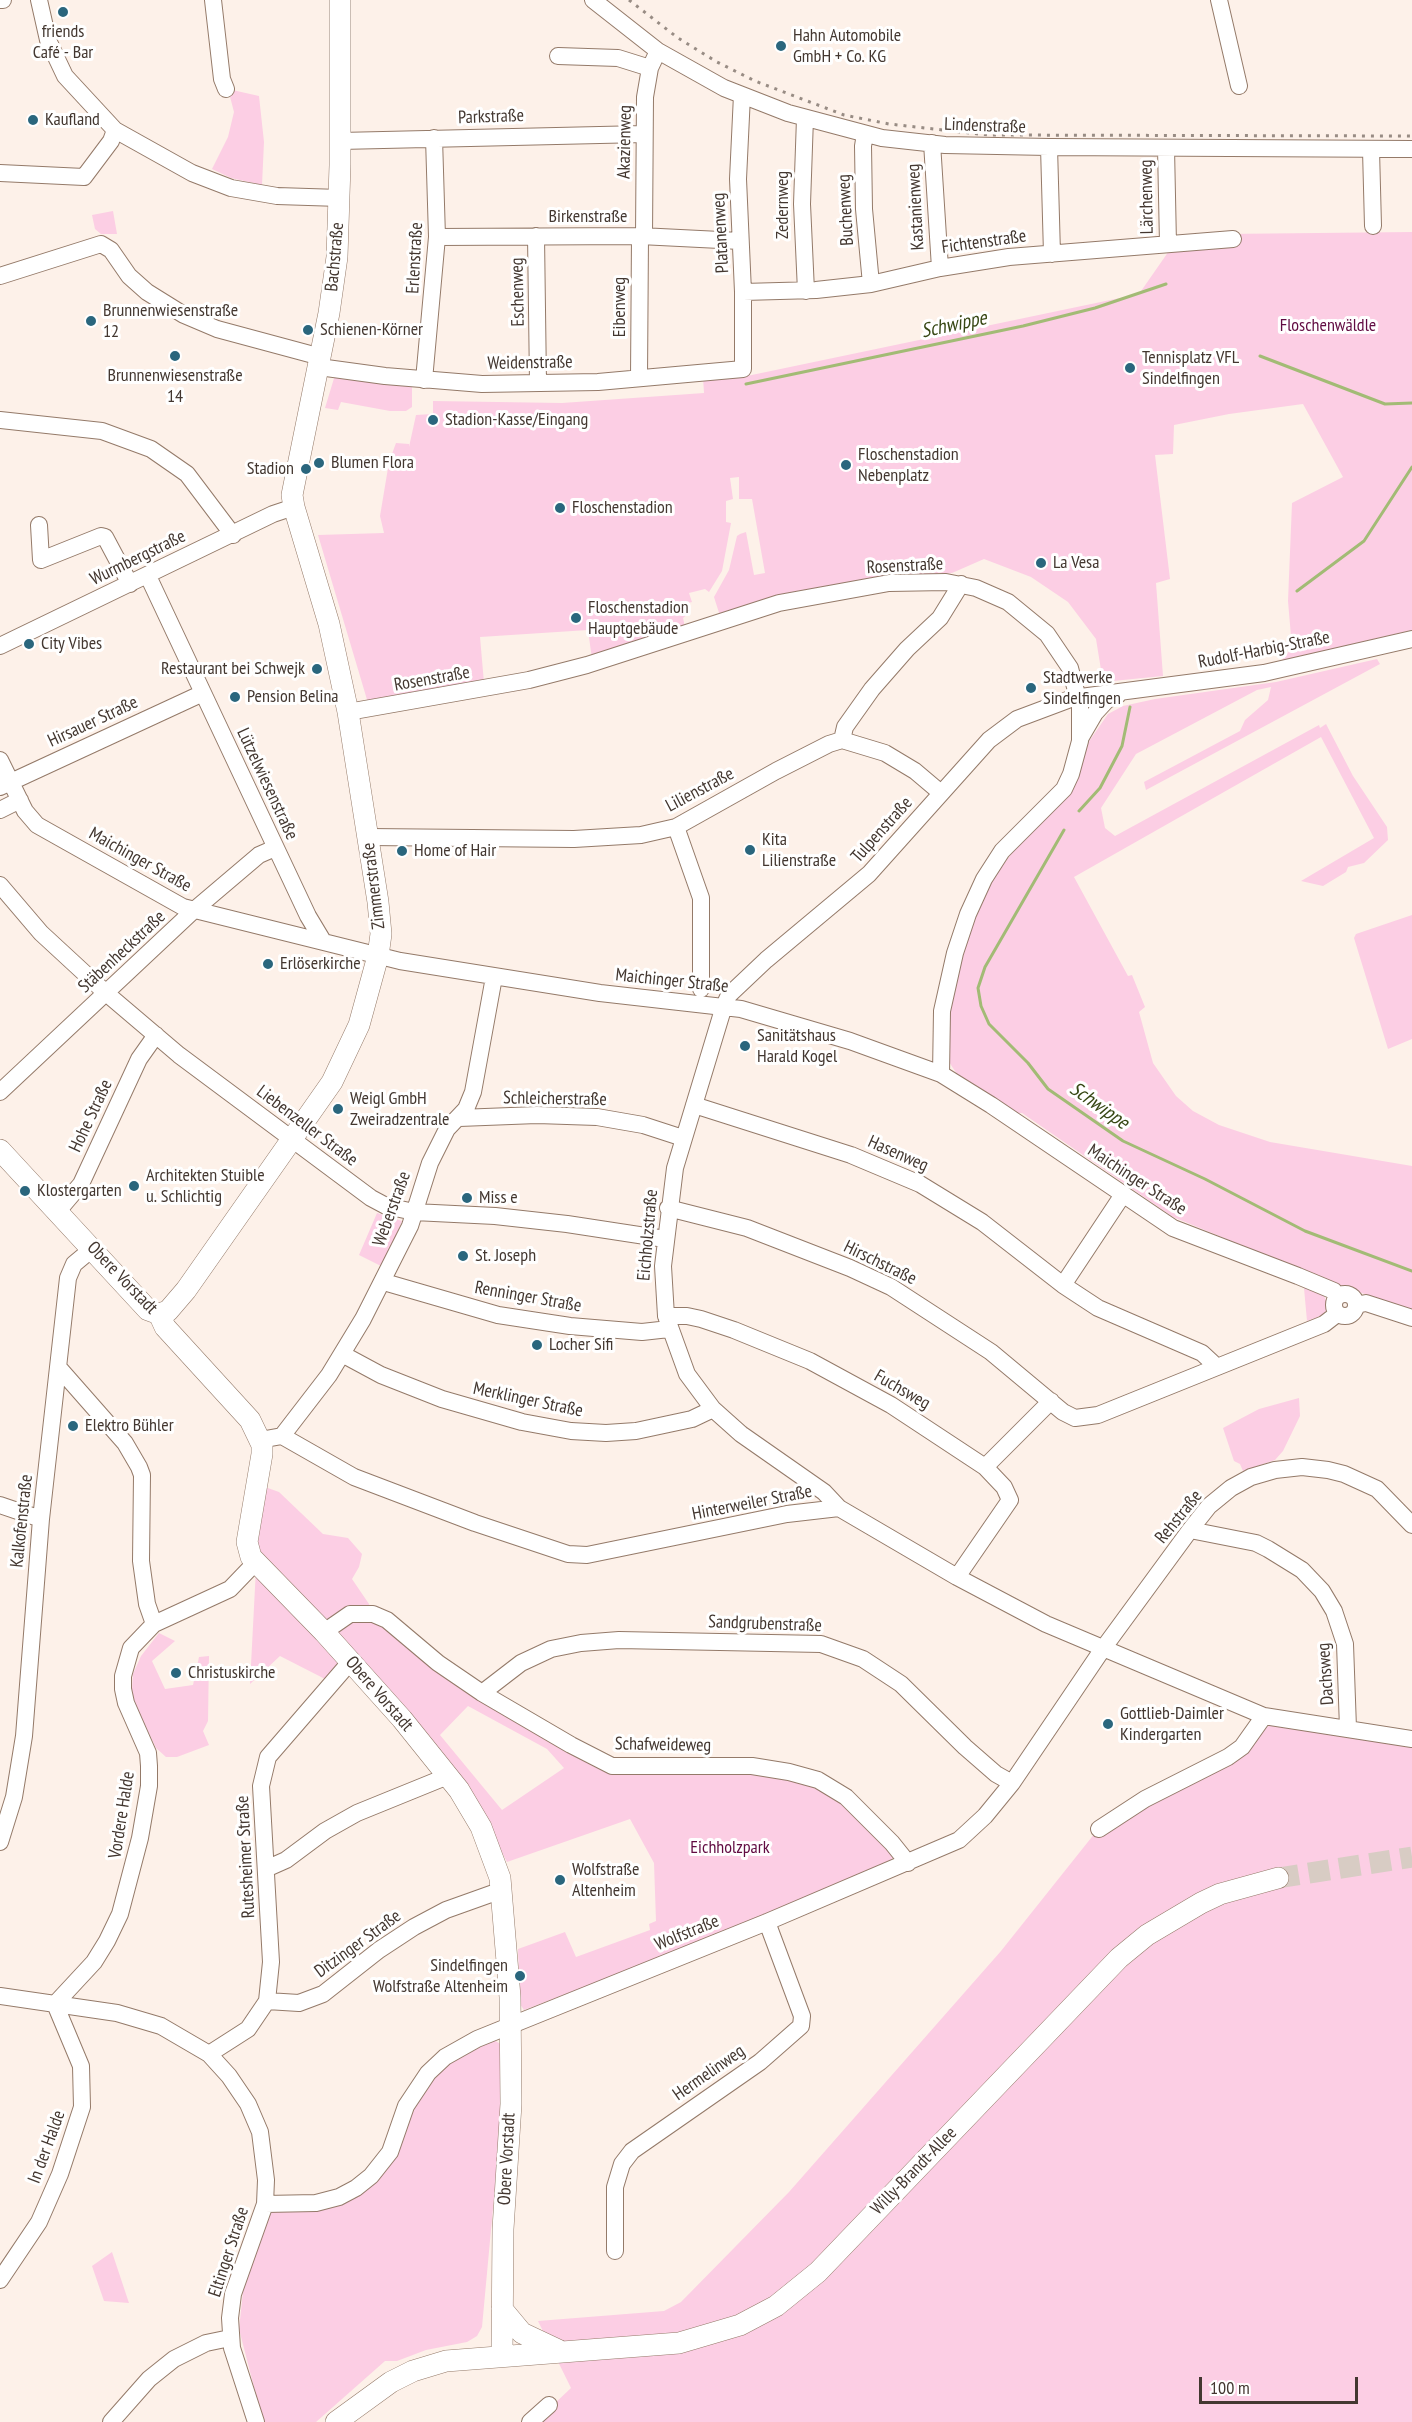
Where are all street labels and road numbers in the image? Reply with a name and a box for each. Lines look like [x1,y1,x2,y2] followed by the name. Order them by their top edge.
[458,105,524,129] street label: Parkstraße
[614,105,636,179] street label: Akazienweg
[944,114,1026,138] street label: Lindenstraße
[1136,159,1158,235] street label: Lärchenweg
[903,163,929,251] street label: Kastanienweg
[772,171,794,239] street label: Zedernweg
[833,174,859,246] street label: Buchenweg
[708,192,734,274] street label: Platanenweg
[549,206,627,228] street label: Birkenstraße
[321,221,349,293] street label: Bachstraße
[402,222,428,294] street label: Erlenstraße
[940,225,1028,259] street label: Fichtenstraße
[507,257,529,327] street label: Eschenweg
[609,277,631,337] street label: Eibenweg
[487,351,573,375] street label: Weidenstraße
[87,526,189,590] street label: Wurmbergstraße
[866,553,944,579] street label: Rosenstraße
[1196,627,1332,673] street label: Rudolf-Harbig-Straße
[392,662,472,696] street label: Rosenstraße
[45,692,141,752] street label: Hirsauer Straße
[232,725,302,843] street label: Lützelwiesenstraße
[662,763,738,817] street label: Lilienstraße
[847,793,917,867] street label: Tulpenstraße
[85,823,195,897] street label: Maichinger Straße
[358,842,390,930] street label: Zimmerstraße
[74,906,170,998] street label: Stäbenheckstraße
[614,964,730,998] street label: Maichinger Straße
[65,1076,117,1156] street label: Hohe Straße
[252,1081,362,1171] street label: Liebenzeller Straße
[503,1087,607,1111] street label: Schleicherstraße
[864,1131,932,1177] street label: Hasenweg
[1083,1140,1191,1220] street label: Maichinger Straße
[368,1168,416,1250] street label: Weberstraße
[633,1188,663,1282] street label: Eichholzstraße
[840,1236,920,1290] street label: Hirschstraße
[82,1237,162,1319] street label: Obere Vorstadt
[473,1277,583,1317] street label: Renninger Straße
[870,1365,934,1415] street label: Fuchsweg
[471,1378,585,1422] street label: Merklinger Straße
[6,1473,38,1569] street label: Kalkofenstraße
[690,1481,814,1525] street label: Hinterweiler Straße
[1151,1486,1207,1548] street label: Rehstraße
[708,1611,822,1637] street label: Sandgrubenstraße
[1313,1642,1339,1706] street label: Dachsweg
[341,1652,417,1736] street label: Obere Vorstadt
[615,1733,711,1757] street label: Schafweideweg
[104,1770,140,1860] street label: Vordere Halde
[232,1795,260,1919] street label: Rutesheimer Straße
[311,1905,405,1983] street label: Ditzinger Straße
[652,1910,722,1956] street label: Wolfstraße
[669,2040,749,2106] street label: Hermelinweg
[24,2108,70,2186] street label: In der Halde
[494,2112,520,2206] street label: Obere Vorstadt
[867,2122,961,2220] street label: Willy-Brandt-Allee
[204,2204,254,2300] street label: Eltinger Straße

